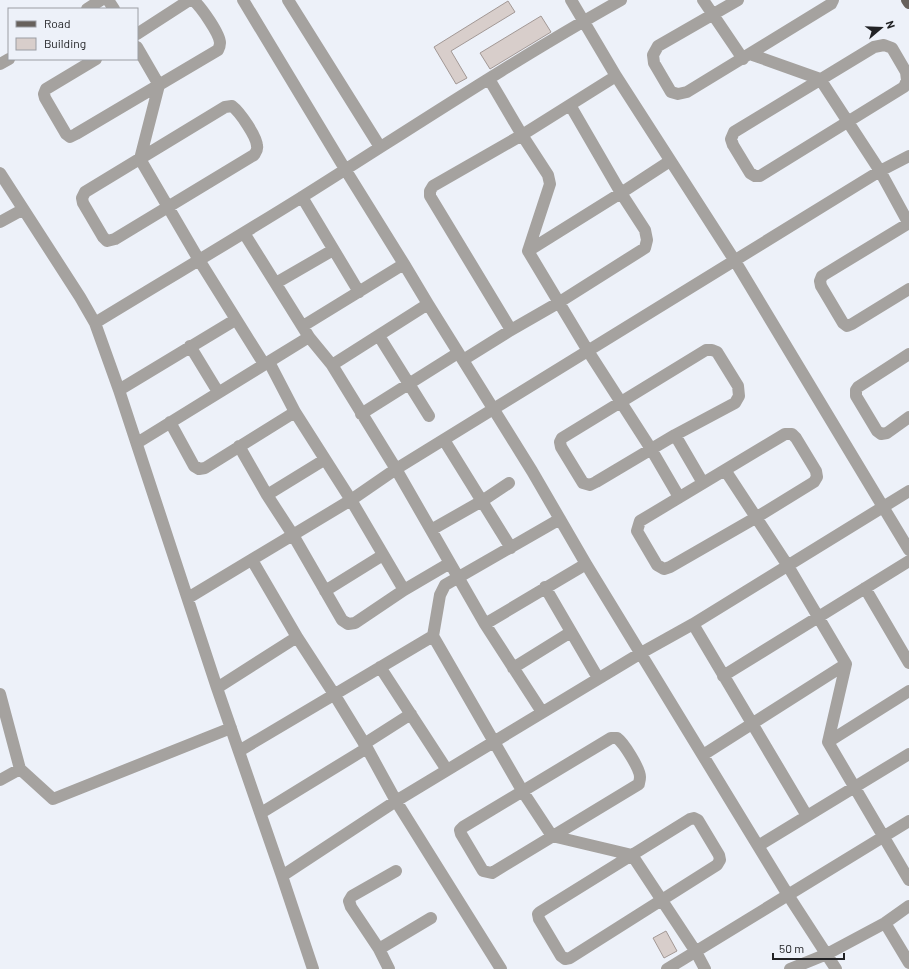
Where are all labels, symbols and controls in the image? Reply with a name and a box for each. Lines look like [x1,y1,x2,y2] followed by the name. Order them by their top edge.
[8,8,138,60] legend
[861,8,901,48] north arrow
[44,16,71,30] text: Road
[884,19,898,30] text: N
[44,36,86,50] text: Building
[773,935,844,961] scale bar
[779,941,804,955] text: 50 m

